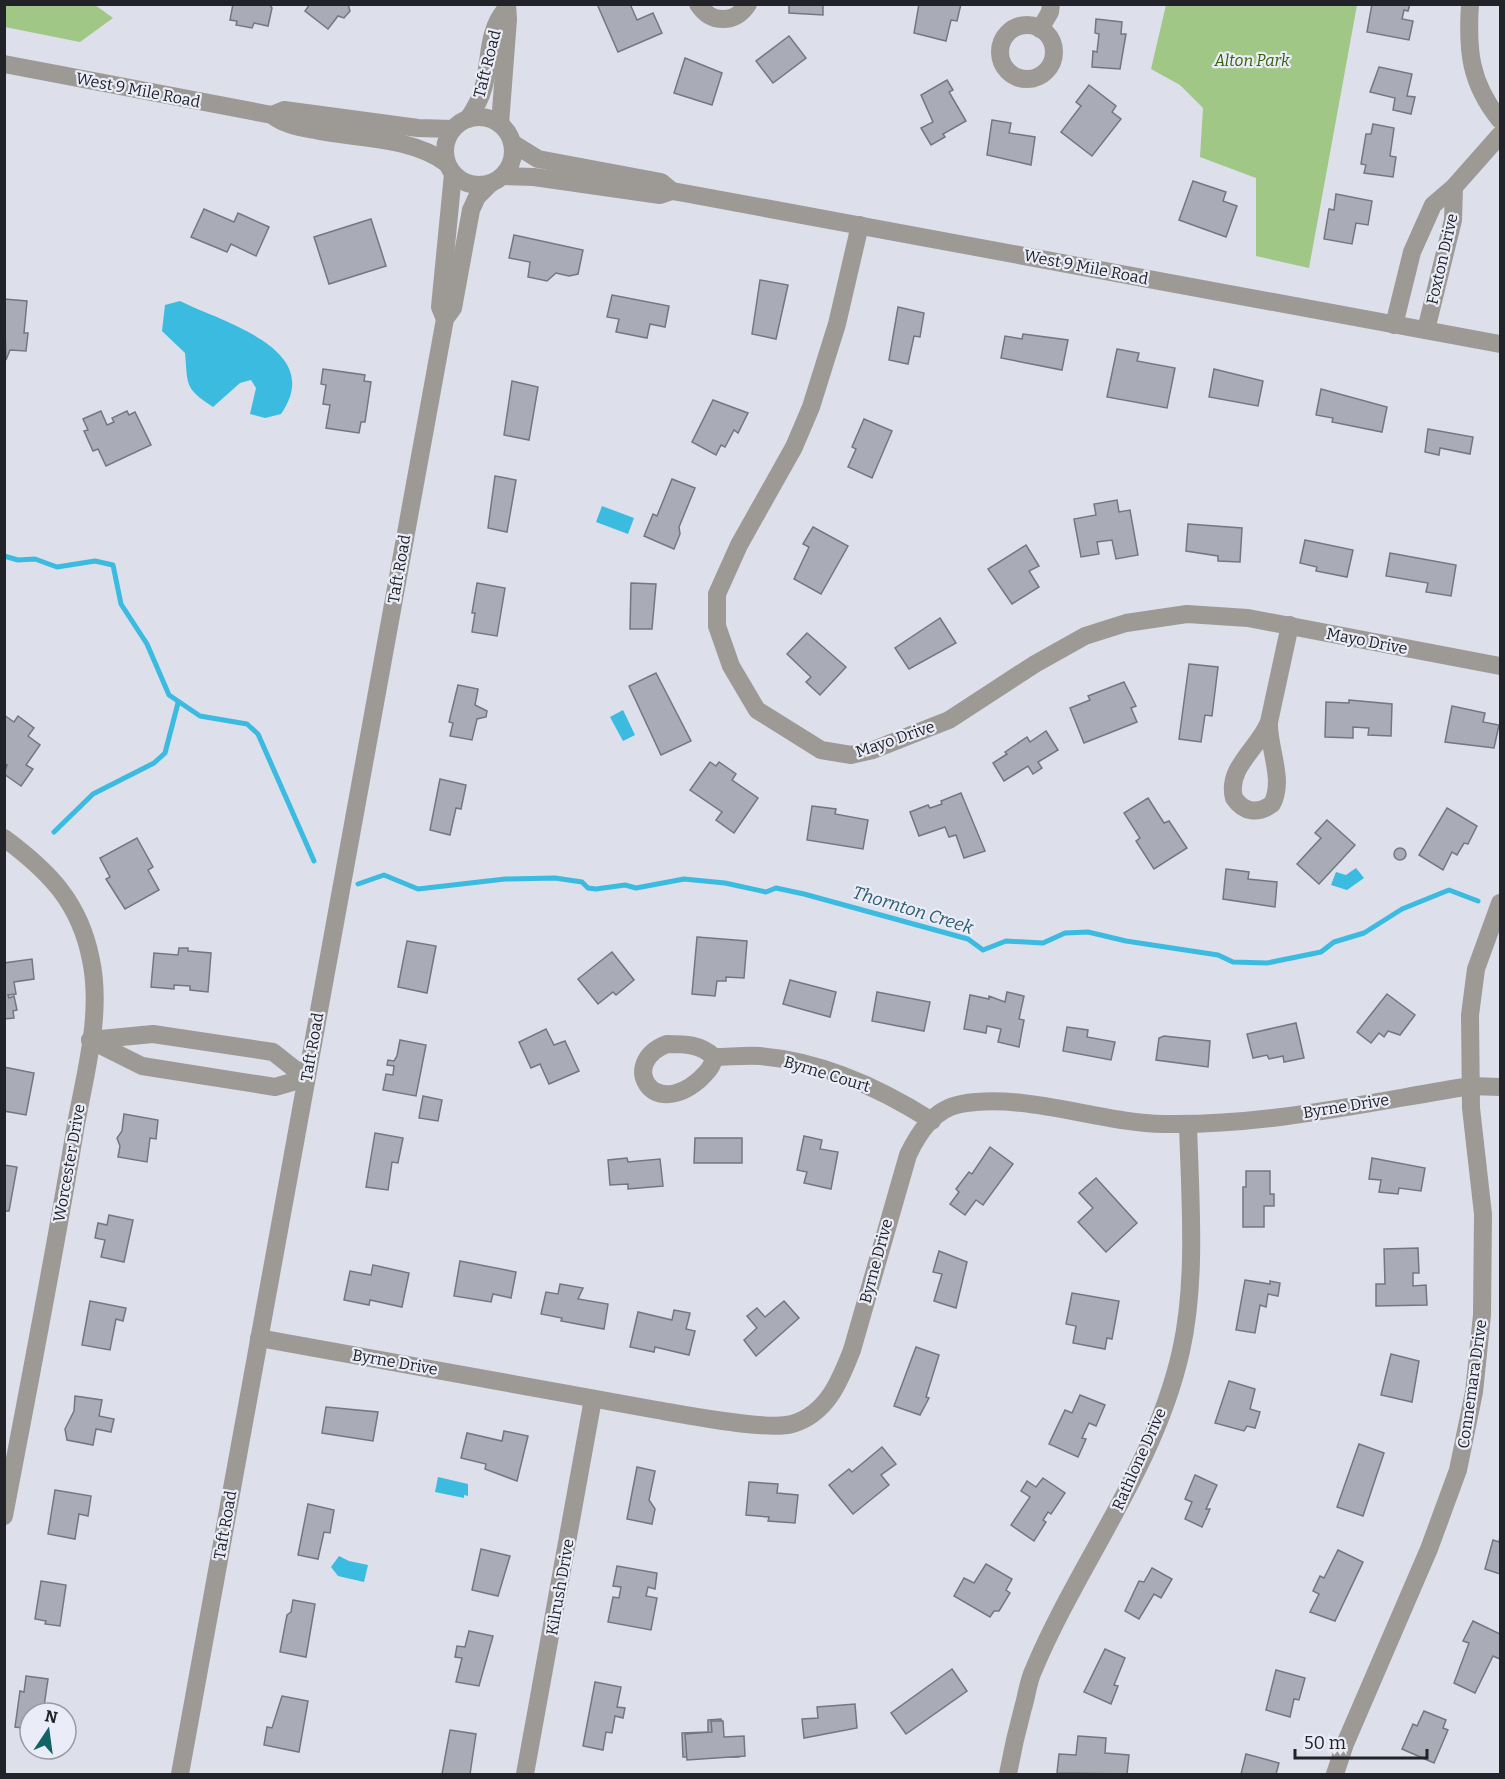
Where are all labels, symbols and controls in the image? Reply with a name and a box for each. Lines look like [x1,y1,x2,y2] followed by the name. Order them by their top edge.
[469,27,505,100] street label: Taft Road
[1213,51,1290,70] park label: Alton Park
[74,69,202,111] street label: West 9 Mile Road
[1422,212,1462,306] street label: Foxton Drive
[1022,246,1150,288] street label: West 9 Mile Road
[384,533,414,605] street label: Taft Road
[1325,624,1409,658] street label: Mayo Drive
[853,717,937,761] street label: Mayo Drive
[850,881,976,939] water label: Thornton Creek
[297,1011,327,1083] street label: Taft Road
[782,1052,873,1096] street label: Byrne Court
[1302,1090,1390,1122] street label: Byrne Drive
[49,1103,89,1223] street label: Worcester Drive
[856,1217,896,1305] street label: Byrne Drive
[1454,1318,1490,1450] street label: Connemara Drive
[351,1345,439,1379] street label: Byrne Drive
[1108,1405,1170,1513] street label: Rathlone Drive
[210,1489,240,1561] street label: Taft Road
[542,1537,578,1637] street label: Kilrush Drive
[18,1701,78,1761] north arrow
[43,1706,59,1728] text: N
[1295,1722,1427,1760] scale bar
[1304,1732,1346,1754] text: 50 m

